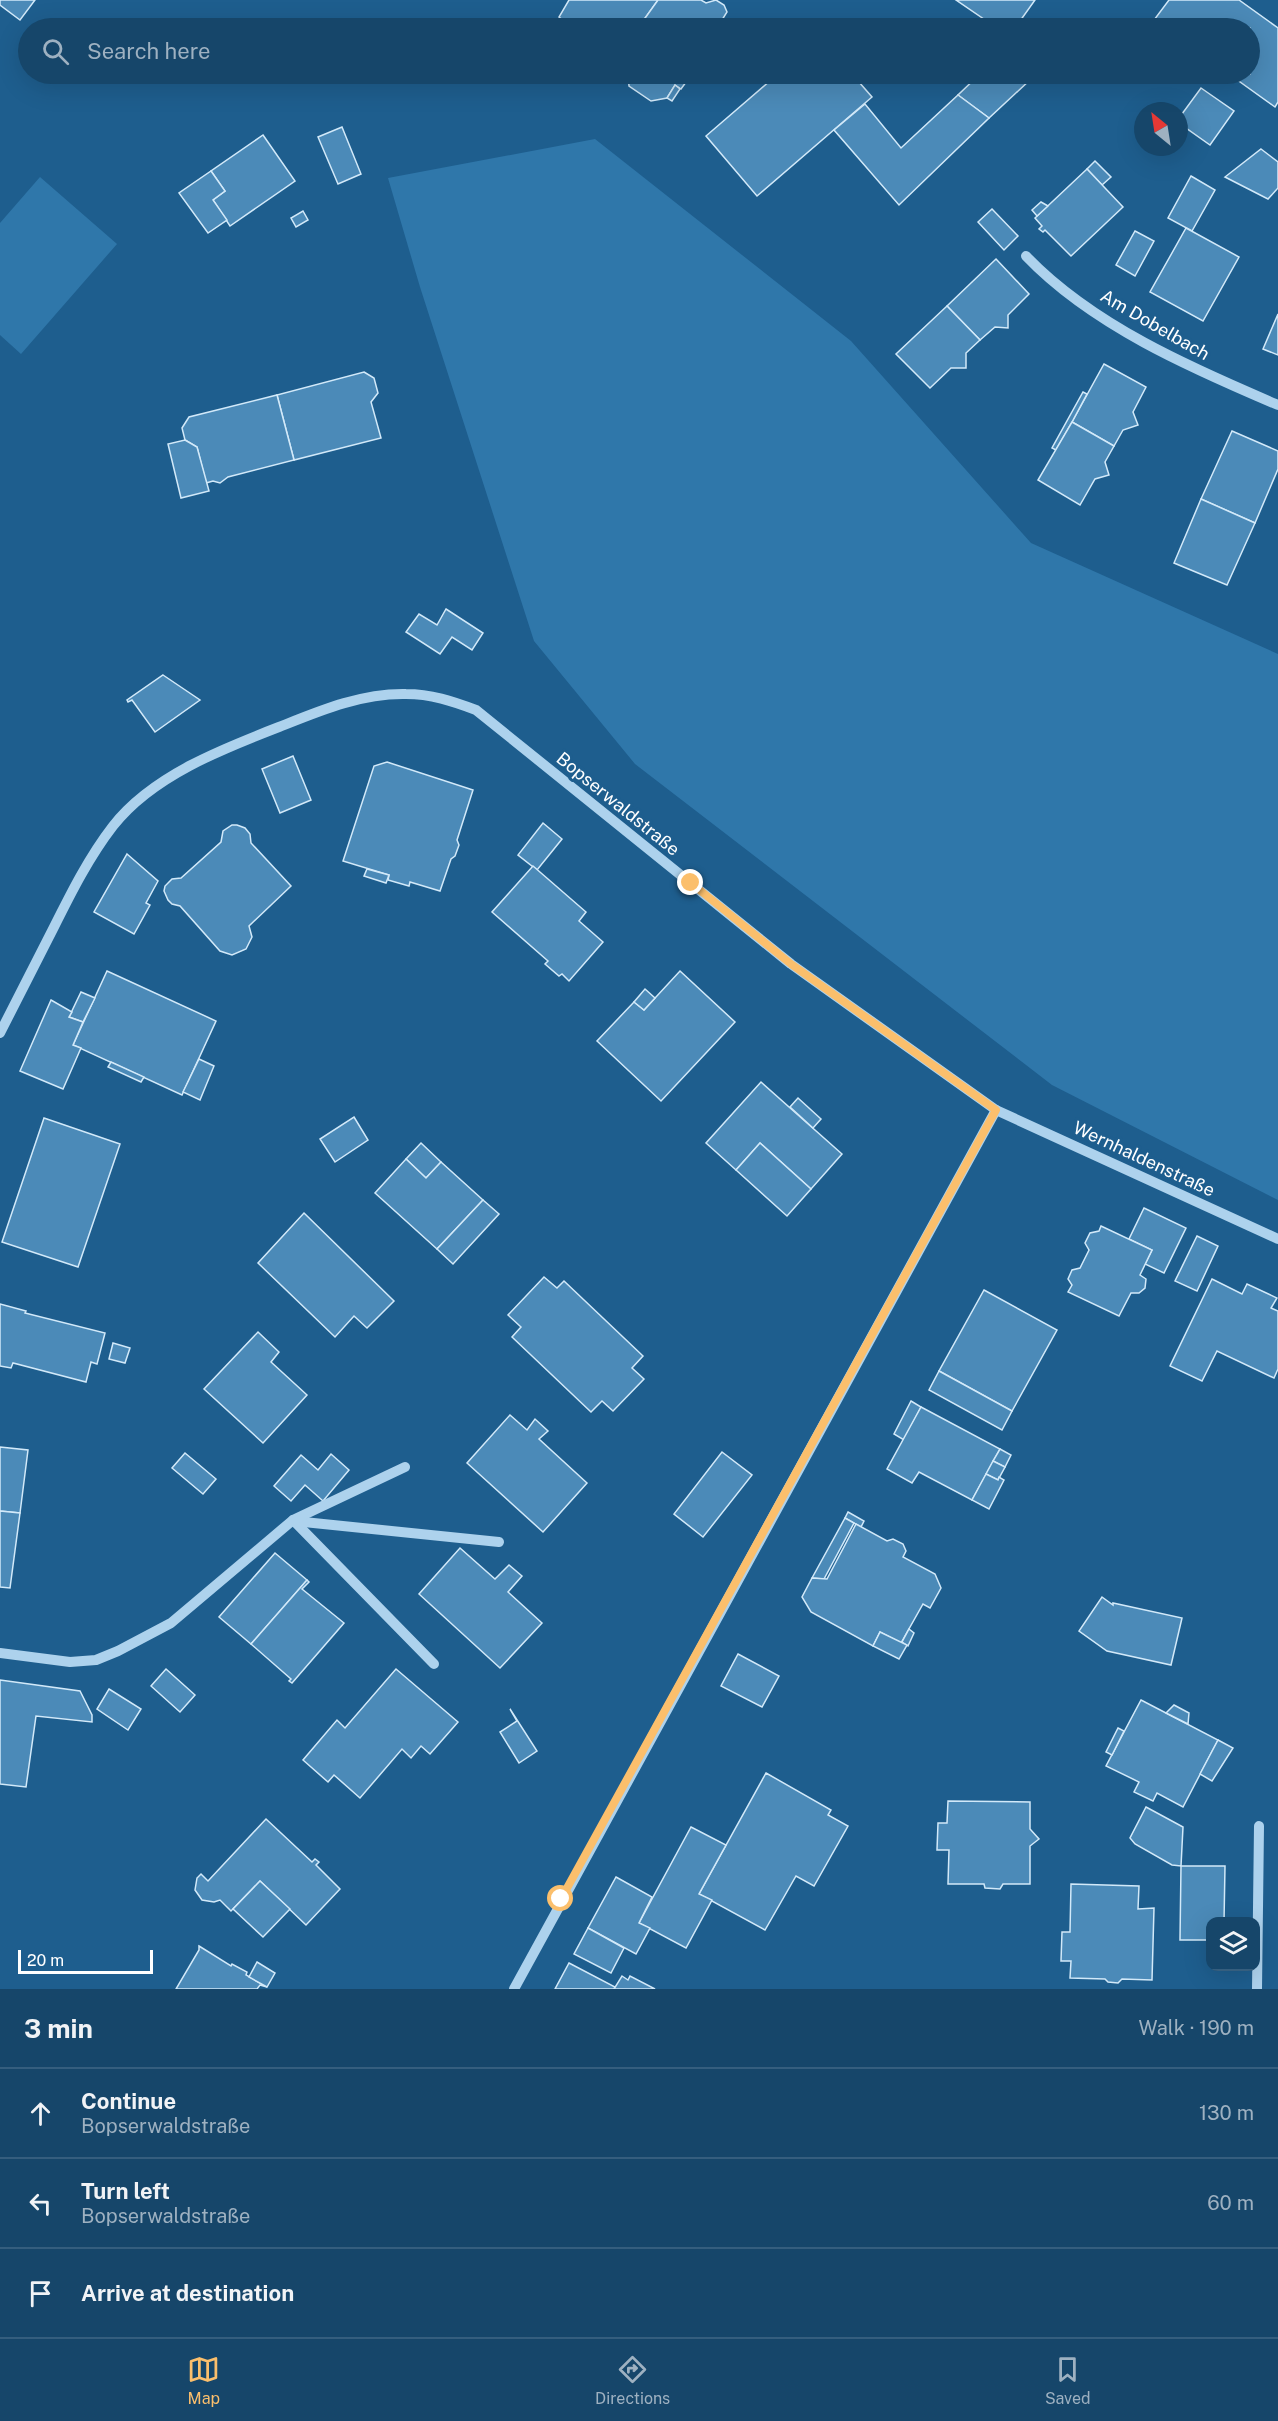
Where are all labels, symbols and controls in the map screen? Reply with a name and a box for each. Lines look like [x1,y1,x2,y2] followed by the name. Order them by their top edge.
[18,18,1260,84] search box
[39,35,72,68] icon: search
[87,38,211,64] text: Search here
[1134,102,1188,156] north arrow
[1097,285,1213,364] street label: Am Dobelbach
[552,747,684,860] street label: Bopserwaldstraße
[677,869,703,895] route end
[1070,1117,1218,1201] street label: Wernhaldenstraße
[547,1885,573,1911] route start
[1206,1917,1260,1971] map controls
[1206,1917,1260,1971] button: layers
[18,1947,153,1974] scale bar
[27,1951,64,1970] text: 20 m
[24,2013,93,2044] text: 3 min
[1138,2016,1254,2040] text: Walk · 190 m
[81,2088,176,2114] text: Continue
[24,2097,57,2130] icon: ahead
[1199,2101,1254,2125] text: 130 m
[81,2114,250,2138] text: Bopserwaldstraße
[81,2178,170,2204] text: Turn left
[24,2187,57,2220] icon: left
[1207,2191,1254,2215] text: 60 m
[81,2204,250,2228] text: Bopserwaldstraße
[24,2277,57,2310] icon: arrive
[81,2280,294,2306] text: Arrive at destination
[187,2353,220,2408] tab: Map
[595,2353,670,2408] tab: Directions
[1045,2353,1091,2408] tab: Saved

